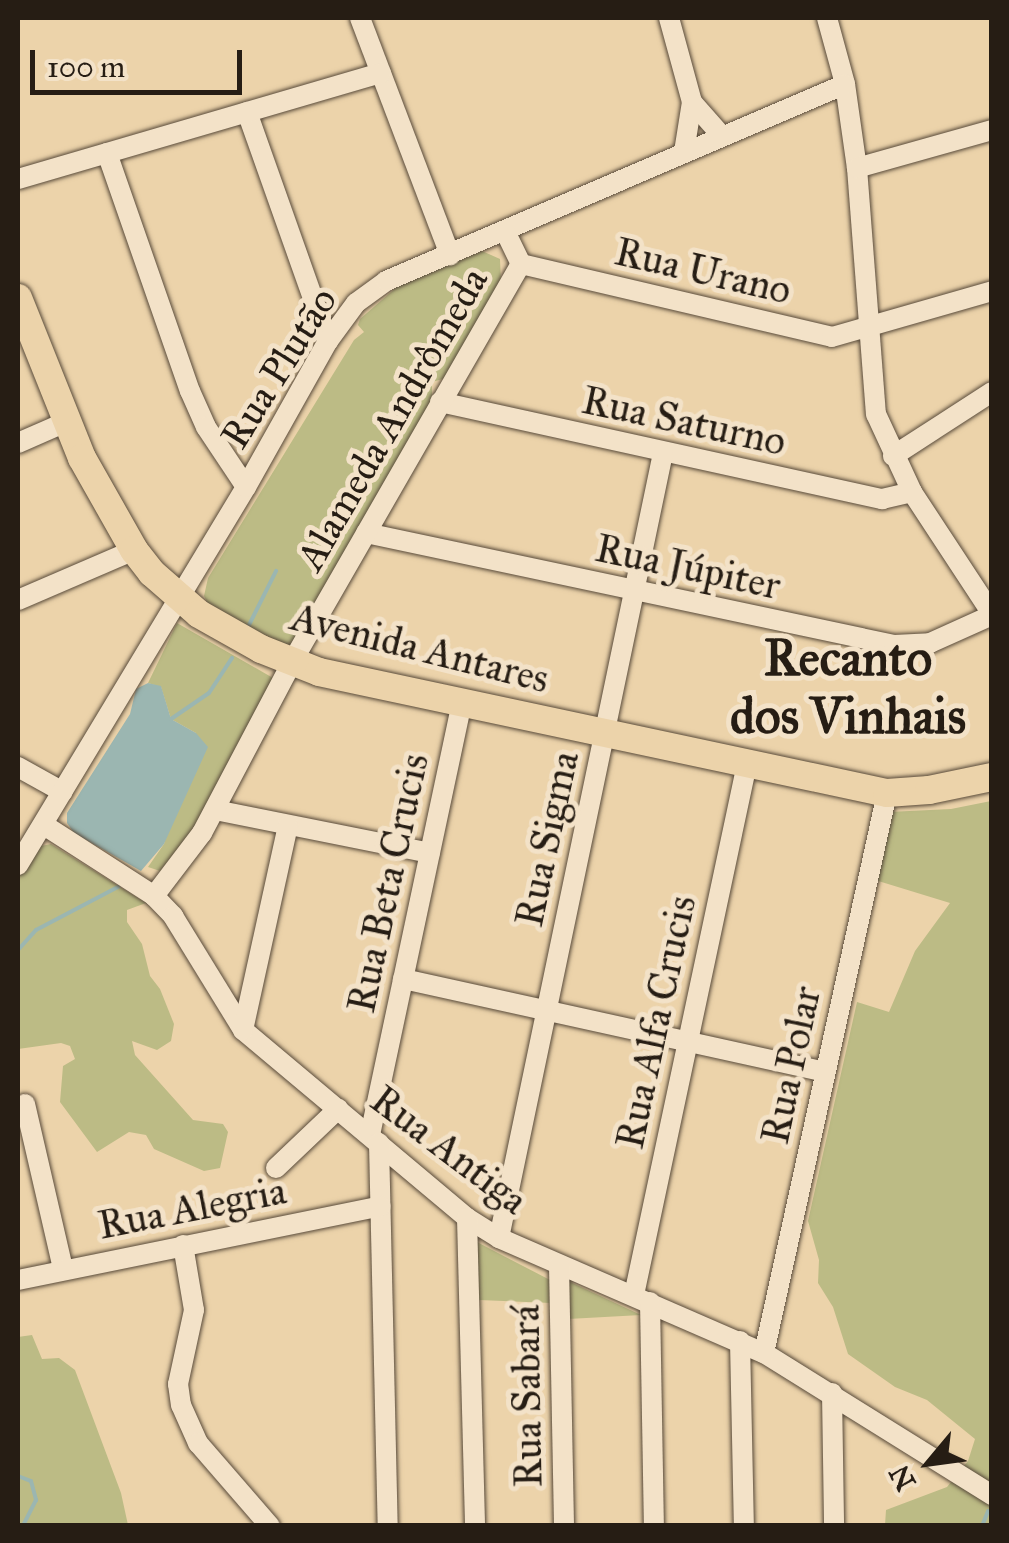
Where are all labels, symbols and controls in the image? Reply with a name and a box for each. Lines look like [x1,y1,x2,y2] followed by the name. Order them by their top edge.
[35,30,248,92] scale bar
[47,49,125,85] text: 100 m
[610,227,796,315] street label: Rua Urano
[286,259,498,579] street label: Alameda Andrômeda
[211,279,347,457] street label: Rua Plutão
[578,376,790,466] street label: Rua Saturno
[591,524,785,610] street label: Rua Júpiter
[286,593,554,703] street label: Avenida Antares
[730,628,966,746] district label: Recanto dos Vinhais
[505,747,589,931] street label: Rua Sigma
[337,749,439,1017] street label: Rua Beta Crucis
[606,891,706,1153] street label: Rua Alfa Crucis
[751,982,831,1148] street label: Rua Polar
[361,1076,537,1224] street label: Rua Antiga
[94,1166,290,1250] street label: Rua Alegria
[501,1304,553,1488] street label: Rua Sabará
[879,1413,979,1513] north arrow
[881,1459,923,1497] text: N

